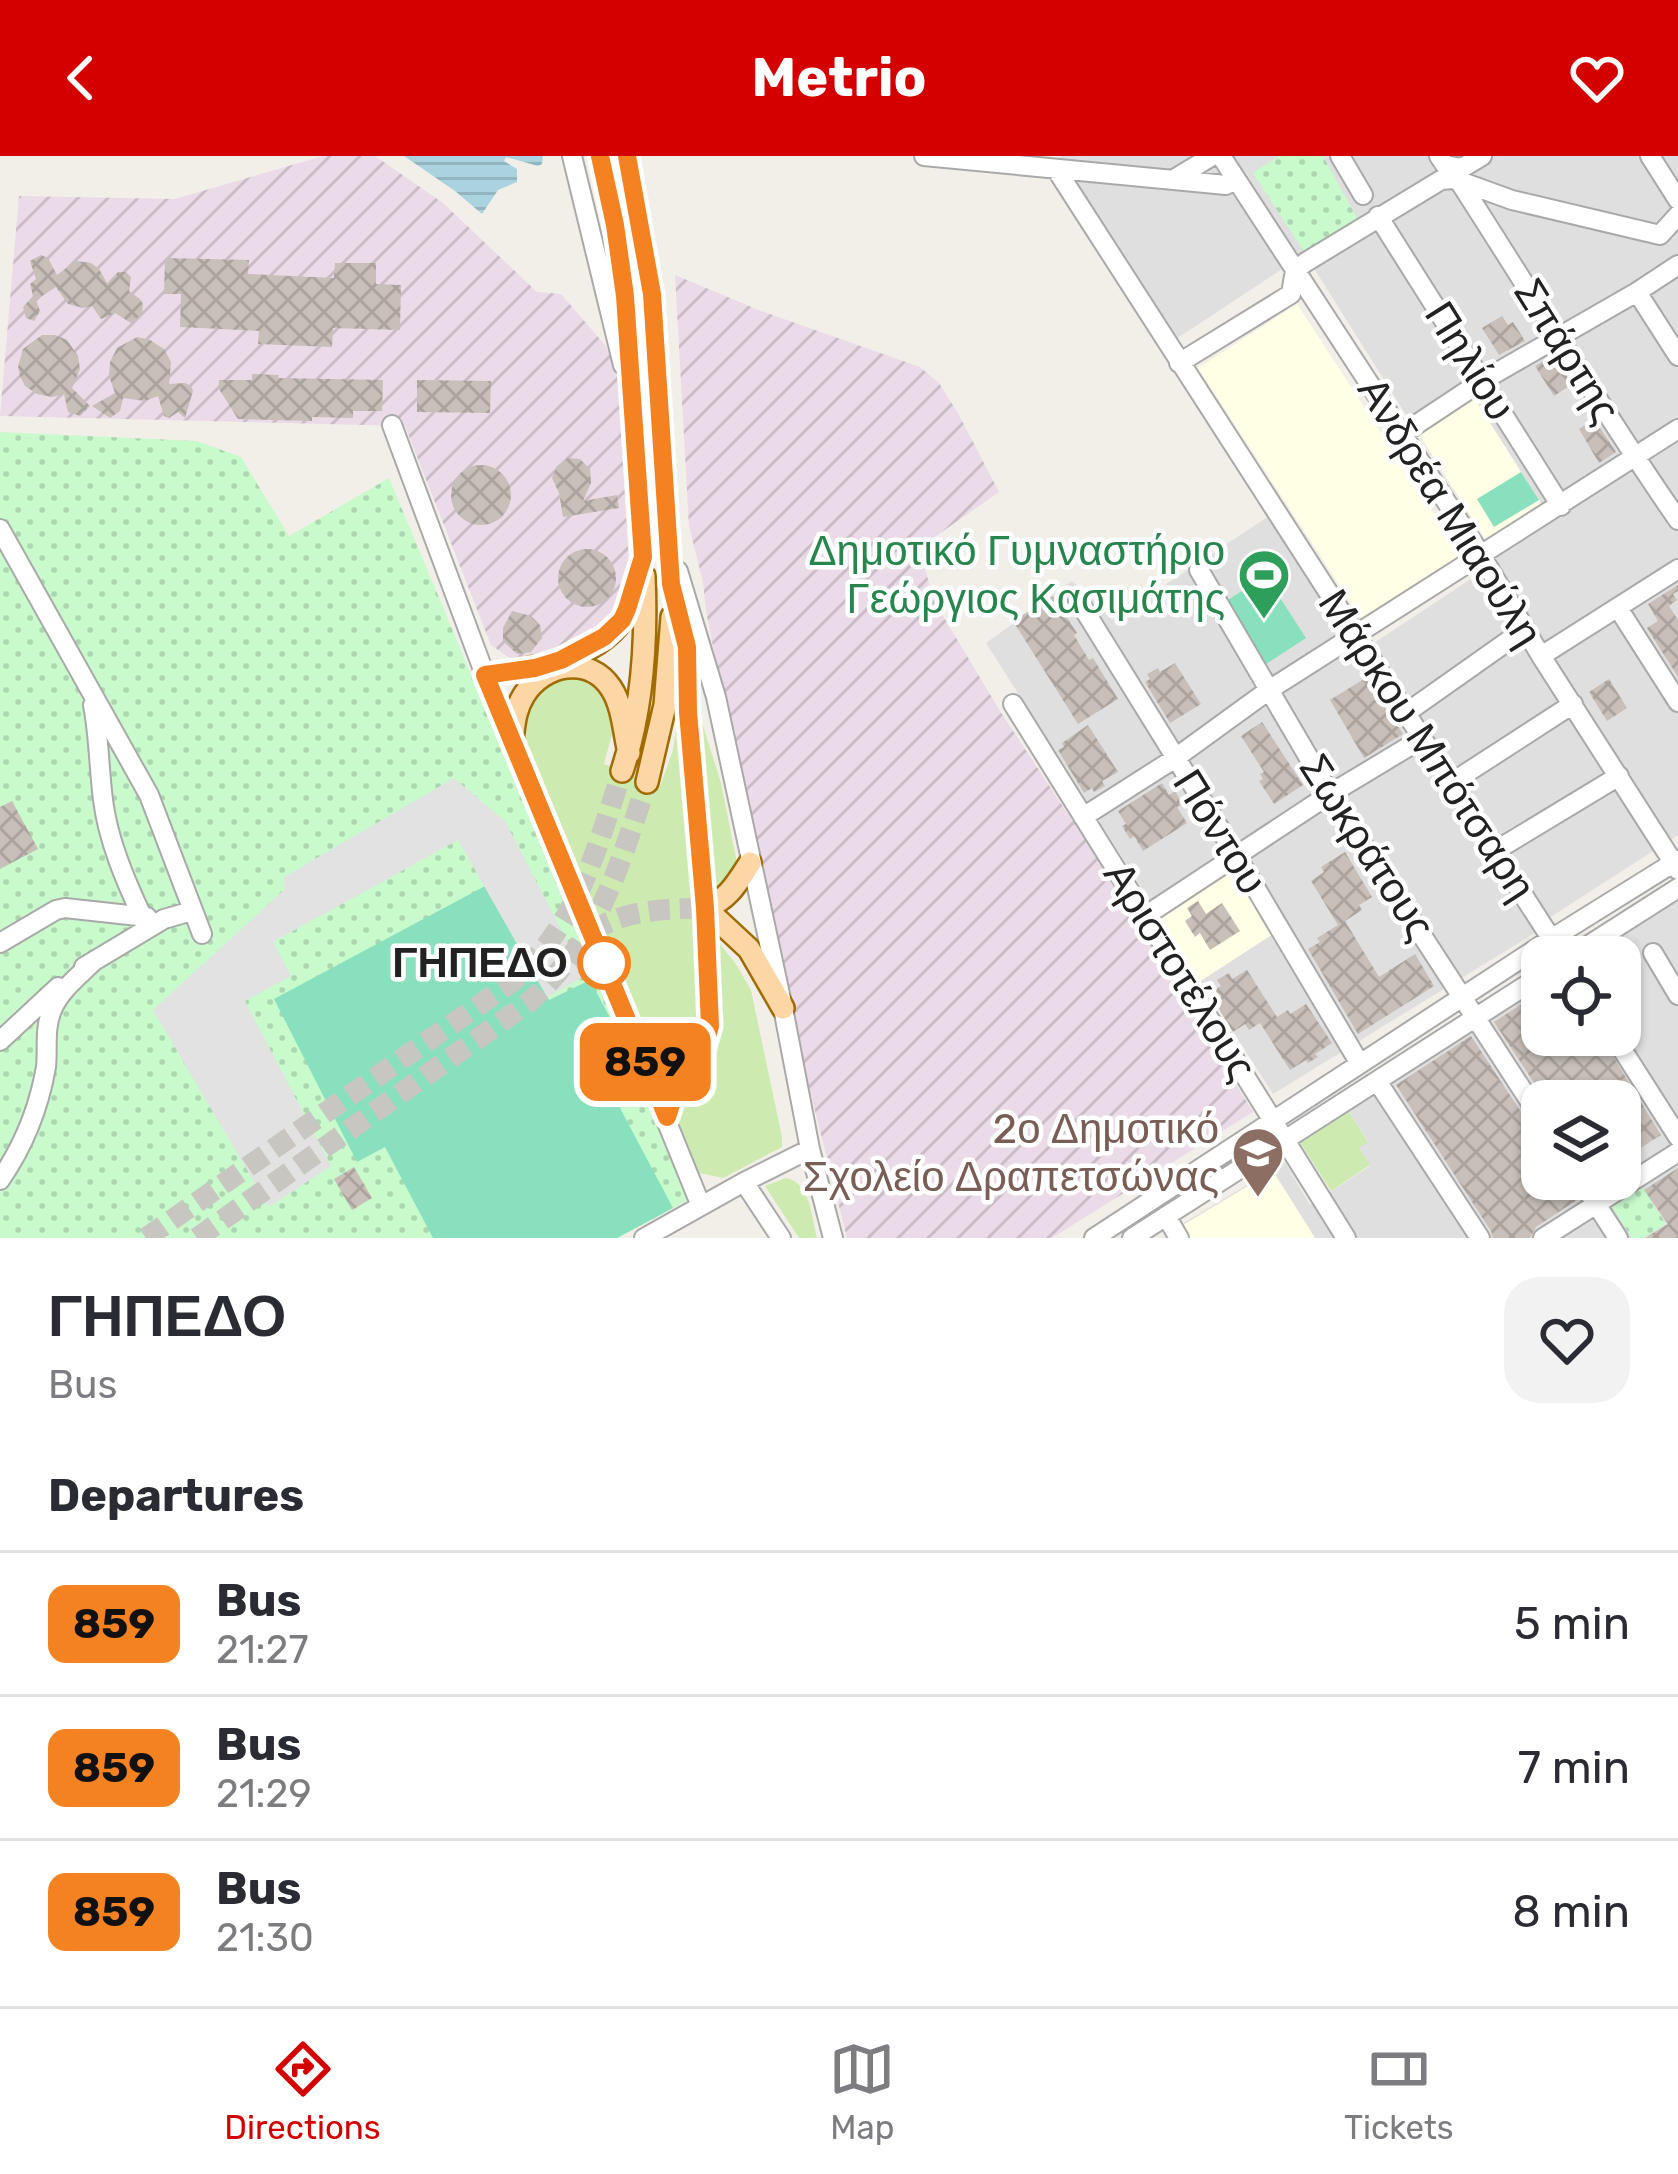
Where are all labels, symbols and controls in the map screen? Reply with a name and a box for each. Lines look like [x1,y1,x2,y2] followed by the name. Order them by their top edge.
[48,45,114,111] icon: back
[1564,45,1630,111] icon: heart
[752,46,926,110] text: Metrio
[1503,270,1631,432] street label: Σπάρτης
[1414,292,1526,430] street label: Πηλίου
[1347,368,1553,656] street label: Ανδρέα Μιαούλη
[809,526,1225,624] place label: Δημοτικό Γυμναστήριο Γεώργιος Κασιμάτης
[1236,547,1292,621] sports icon: Δημοτικό Γυμναστήριο Γεώργιος Κασιμάτης
[1308,580,1546,910] street label: Μάρκου Μπότσαρη
[1289,745,1445,949] street label: Σωκράτους
[1162,761,1278,903] street label: Πόντου
[1093,853,1267,1089] street label: Αριστοτέλους
[1521,936,1641,1200] map controls
[1521,936,1641,1056] button: locate
[392,938,568,988] place label: ΓΗΠΕΔΟ
[579,938,629,988] marker: ΓΗΠΕΔΟ
[576,1023,714,1101] line badge: 859
[604,1037,686,1087] text: 859
[1521,1080,1641,1200] button: layers
[803,1104,1219,1202] place label: 2ο Δημοτικό Σχολείο Δραπετσώνας
[1230,1125,1286,1199] school or university icon: 2ο Δημοτικό Σχολείο Δραπετσώνας
[1504,1277,1630,1403] button: heart
[48,1283,286,1350] text: ΓΗΠΕΔΟ
[48,1362,117,1408] text: Bus
[48,1469,304,1522] text: Departures
[216,1574,301,1627] text: Bus
[1514,1597,1630,1650] text: 5 min
[73,1599,155,1649] text: 859
[216,1627,308,1673] text: 21:27
[216,1718,301,1771] text: Bus
[1518,1741,1630,1794] text: 7 min
[73,1743,155,1793] text: 859
[216,1771,312,1817] text: 21:29
[216,1862,301,1915] text: Bus
[1512,1885,1630,1938] text: 8 min
[73,1887,155,1937] text: 859
[216,1915,314,1961] text: 21:30
[224,2036,381,2147] tab: Directions
[829,2036,895,2147] tab: Map
[1344,2036,1454,2147] tab: Tickets

